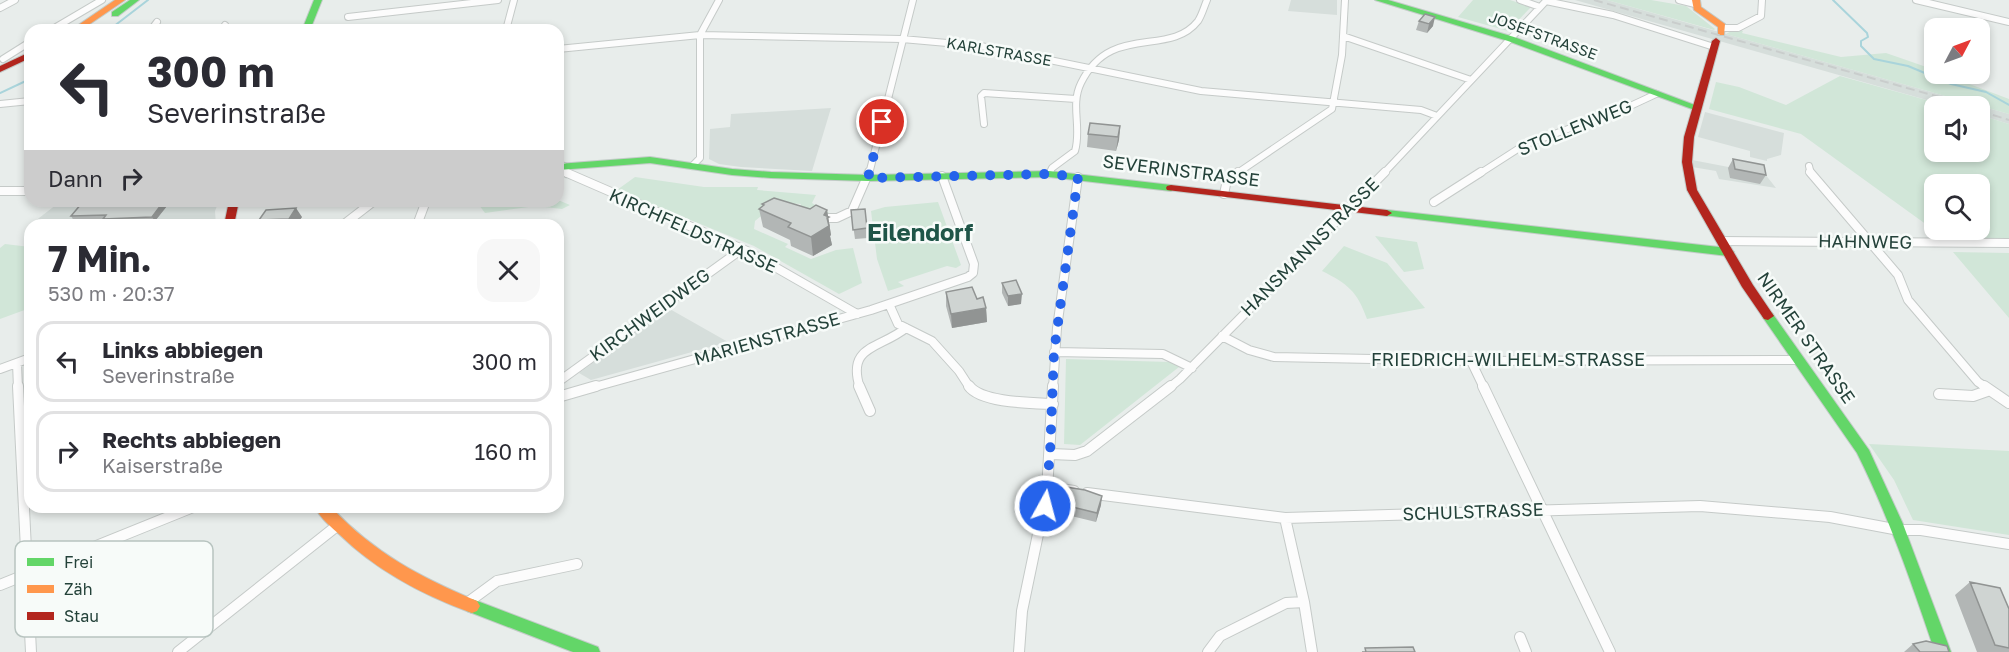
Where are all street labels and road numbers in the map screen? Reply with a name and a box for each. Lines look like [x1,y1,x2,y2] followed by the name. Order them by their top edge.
[1487,7,1600,63] street label: JOSEFSTRASSE
[945,33,1053,69] street label: KARLSTRASSE
[1514,94,1635,160] street label: STOLLENWEG
[1101,149,1261,191] street label: SEVERINSTRASSE
[1236,173,1383,320] street label: HANSMANNSTRASSE
[606,183,781,277] street label: KIRCHFELDSTRASSE
[1818,229,1912,253] street label: HAHNWEG
[585,263,714,365] street label: KIRCHWEIDWEG
[1753,267,1860,407] street label: NIRMER STRASSE
[691,307,842,369] street label: MARIENSTRASSE
[1371,348,1645,370] street label: FRIEDRICH-WILHELM-STRASSE
[1402,498,1544,524] street label: SCHULSTRASSE

